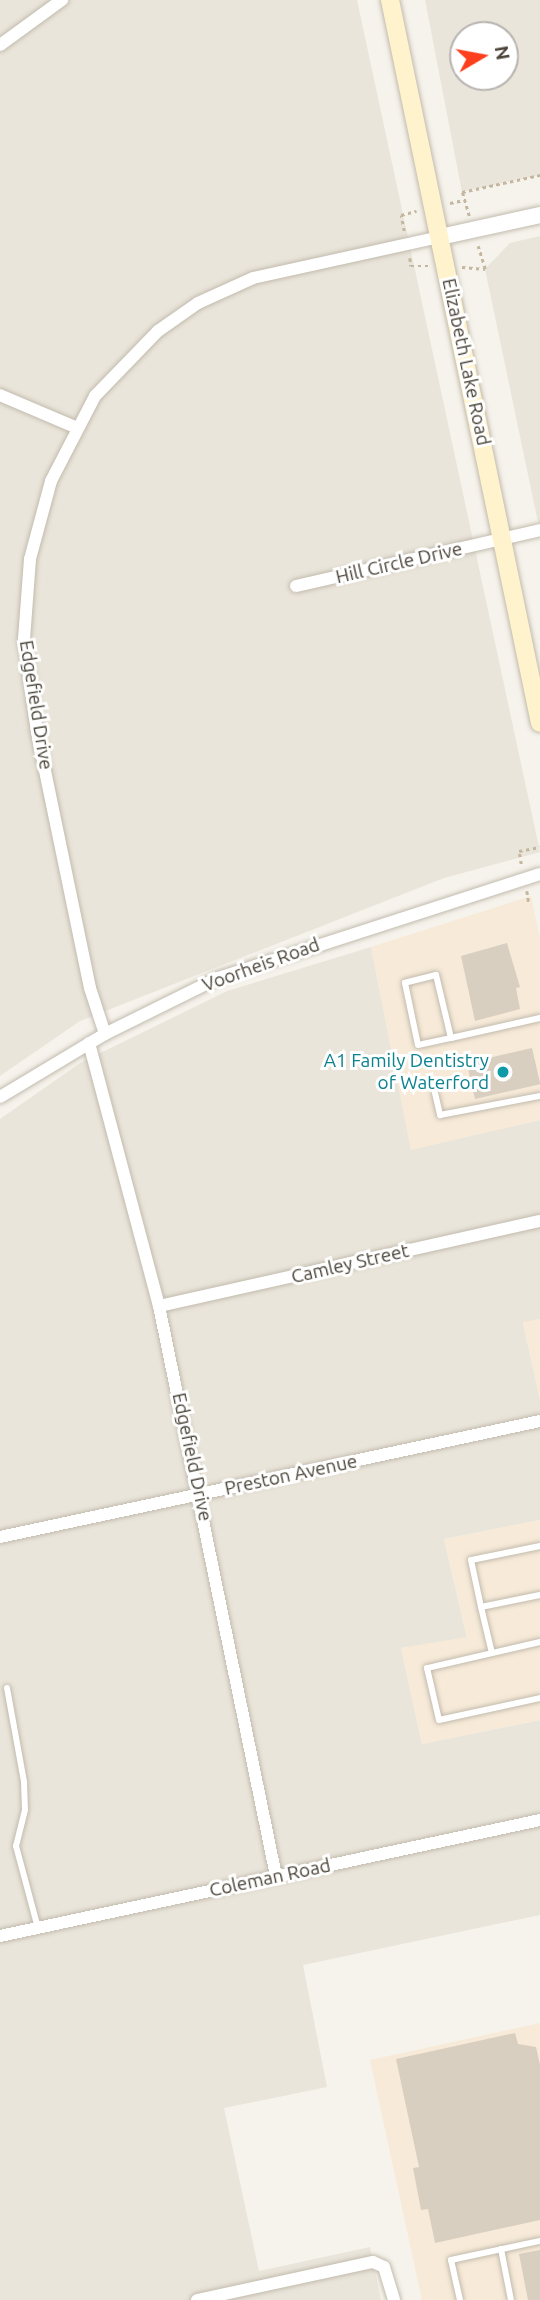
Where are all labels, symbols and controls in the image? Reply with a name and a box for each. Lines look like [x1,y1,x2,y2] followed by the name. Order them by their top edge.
[449,21,519,91] north arrow
[491,44,515,62] text: N
[437,276,495,448] street label: Elizabeth Lake Road
[334,537,464,589] street label: Hill Circle Drive
[15,639,57,771] street label: Edgefield Drive
[199,933,323,997] street label: Voorheis Road
[324,1050,489,1094] place label: A1 Family Dentistry of Waterford
[495,1064,511,1080] marker: A1 Family Dentistry of Waterford
[289,1239,411,1289] street label: Camley Street
[167,1391,217,1523] street label: Edgefield Drive
[223,1450,359,1500] street label: Preston Avenue
[207,1854,333,1902] street label: Coleman Road

